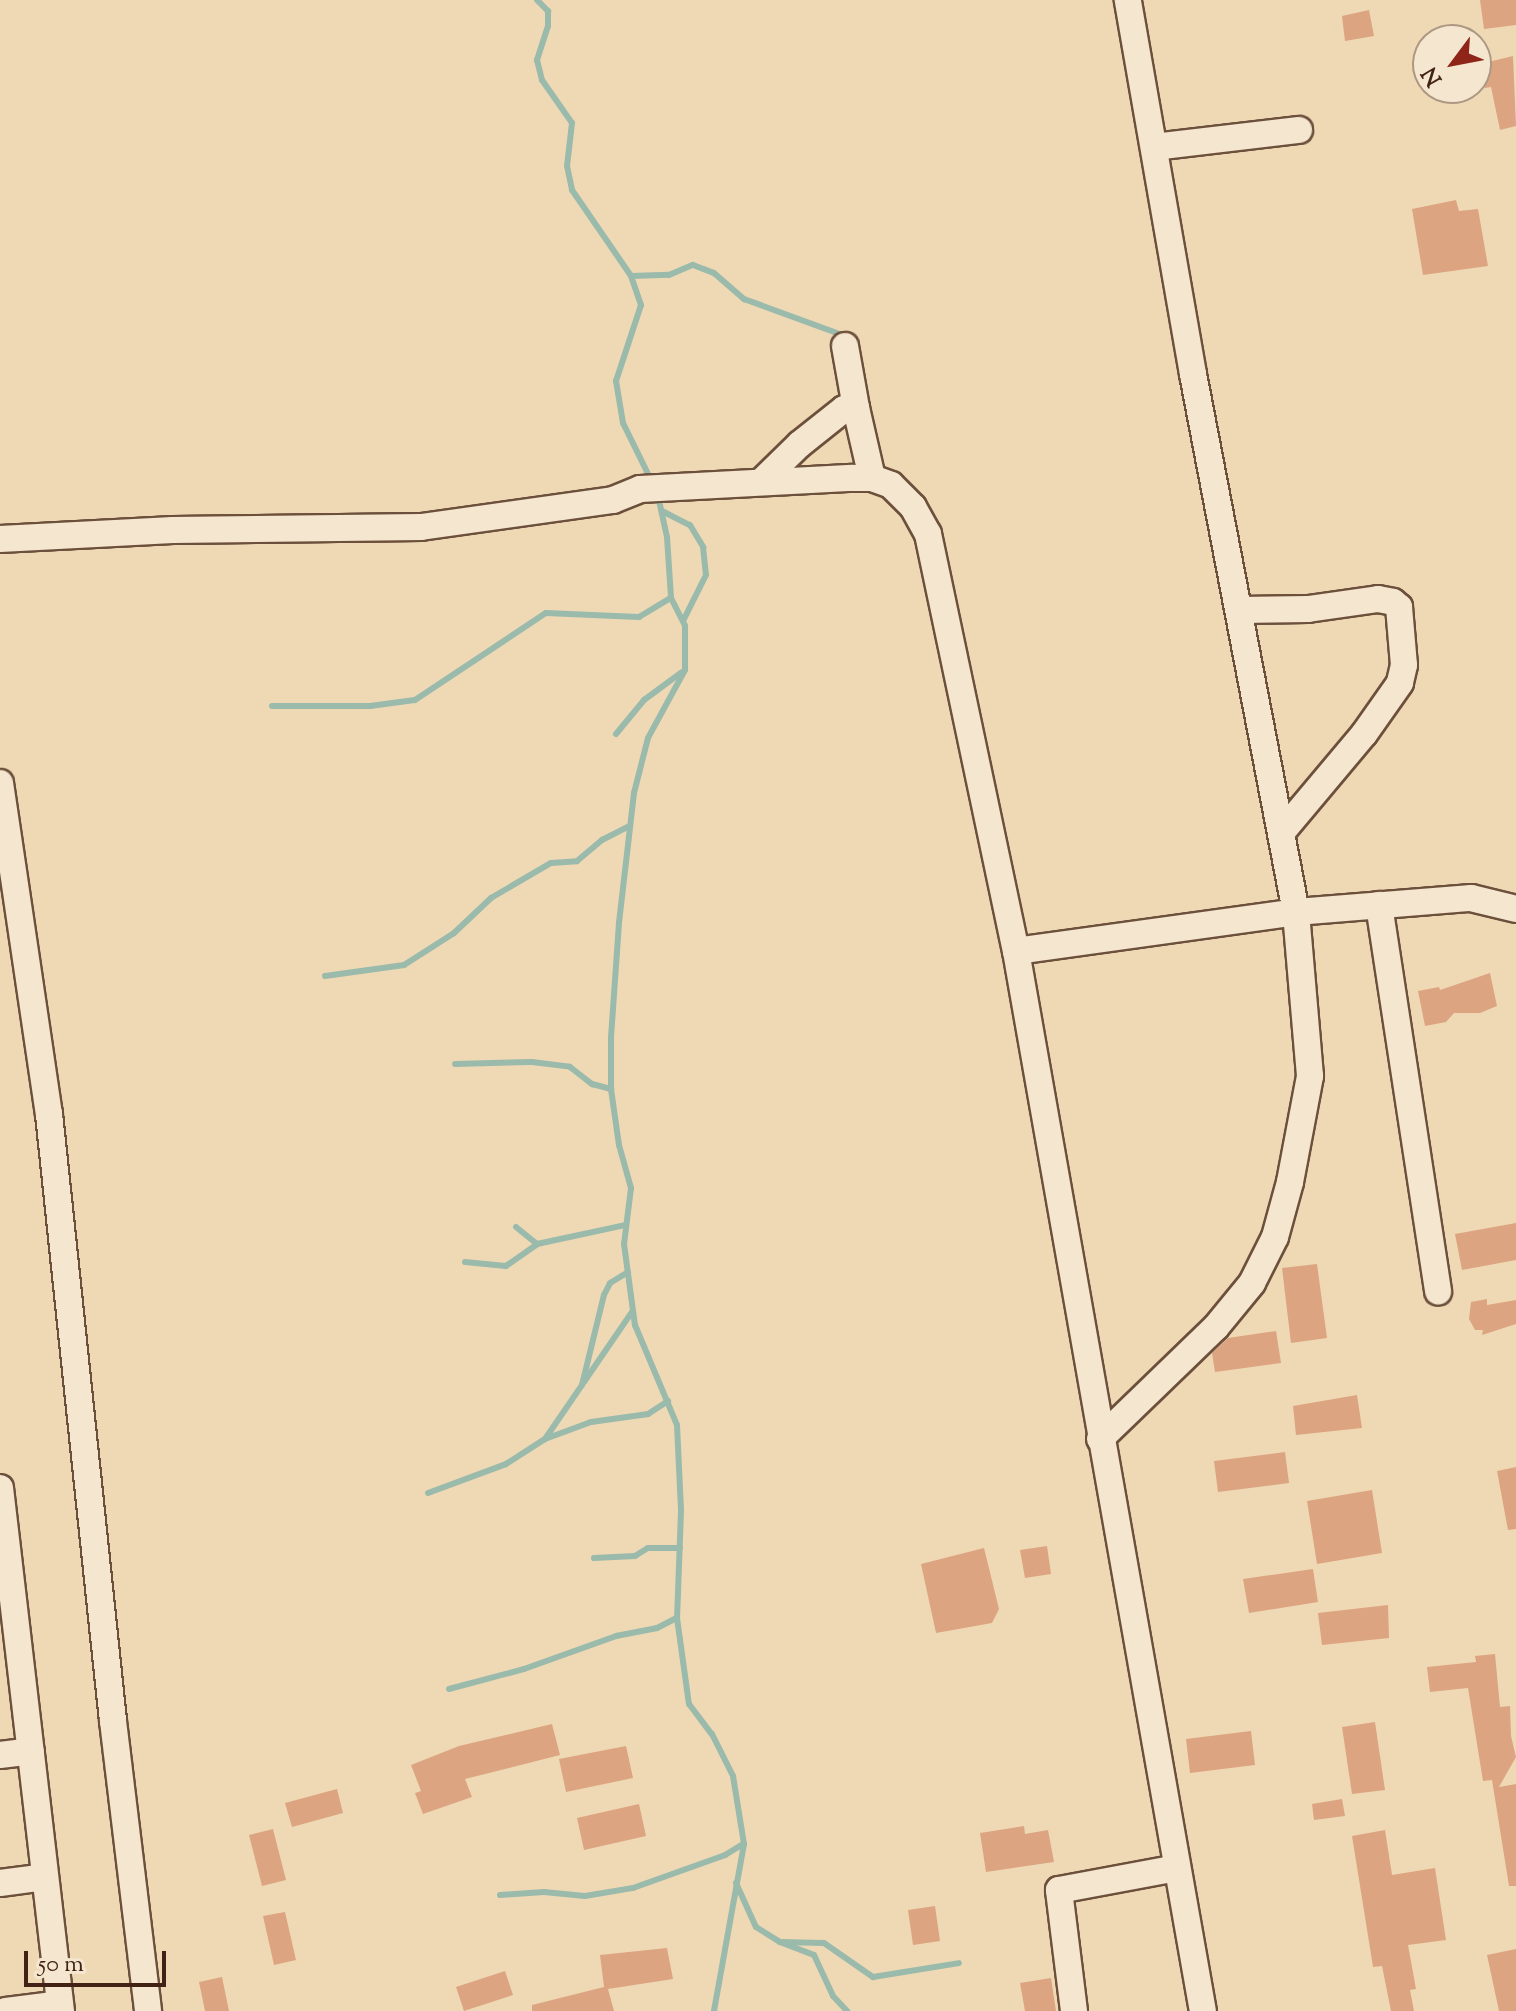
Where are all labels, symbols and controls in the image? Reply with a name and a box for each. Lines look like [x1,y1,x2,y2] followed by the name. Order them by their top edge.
[1412,24,1492,104] north arrow
[1415,60,1452,92] text: N
[28,1935,170,1985] scale bar
[38,1948,84,1982] text: 50 m

